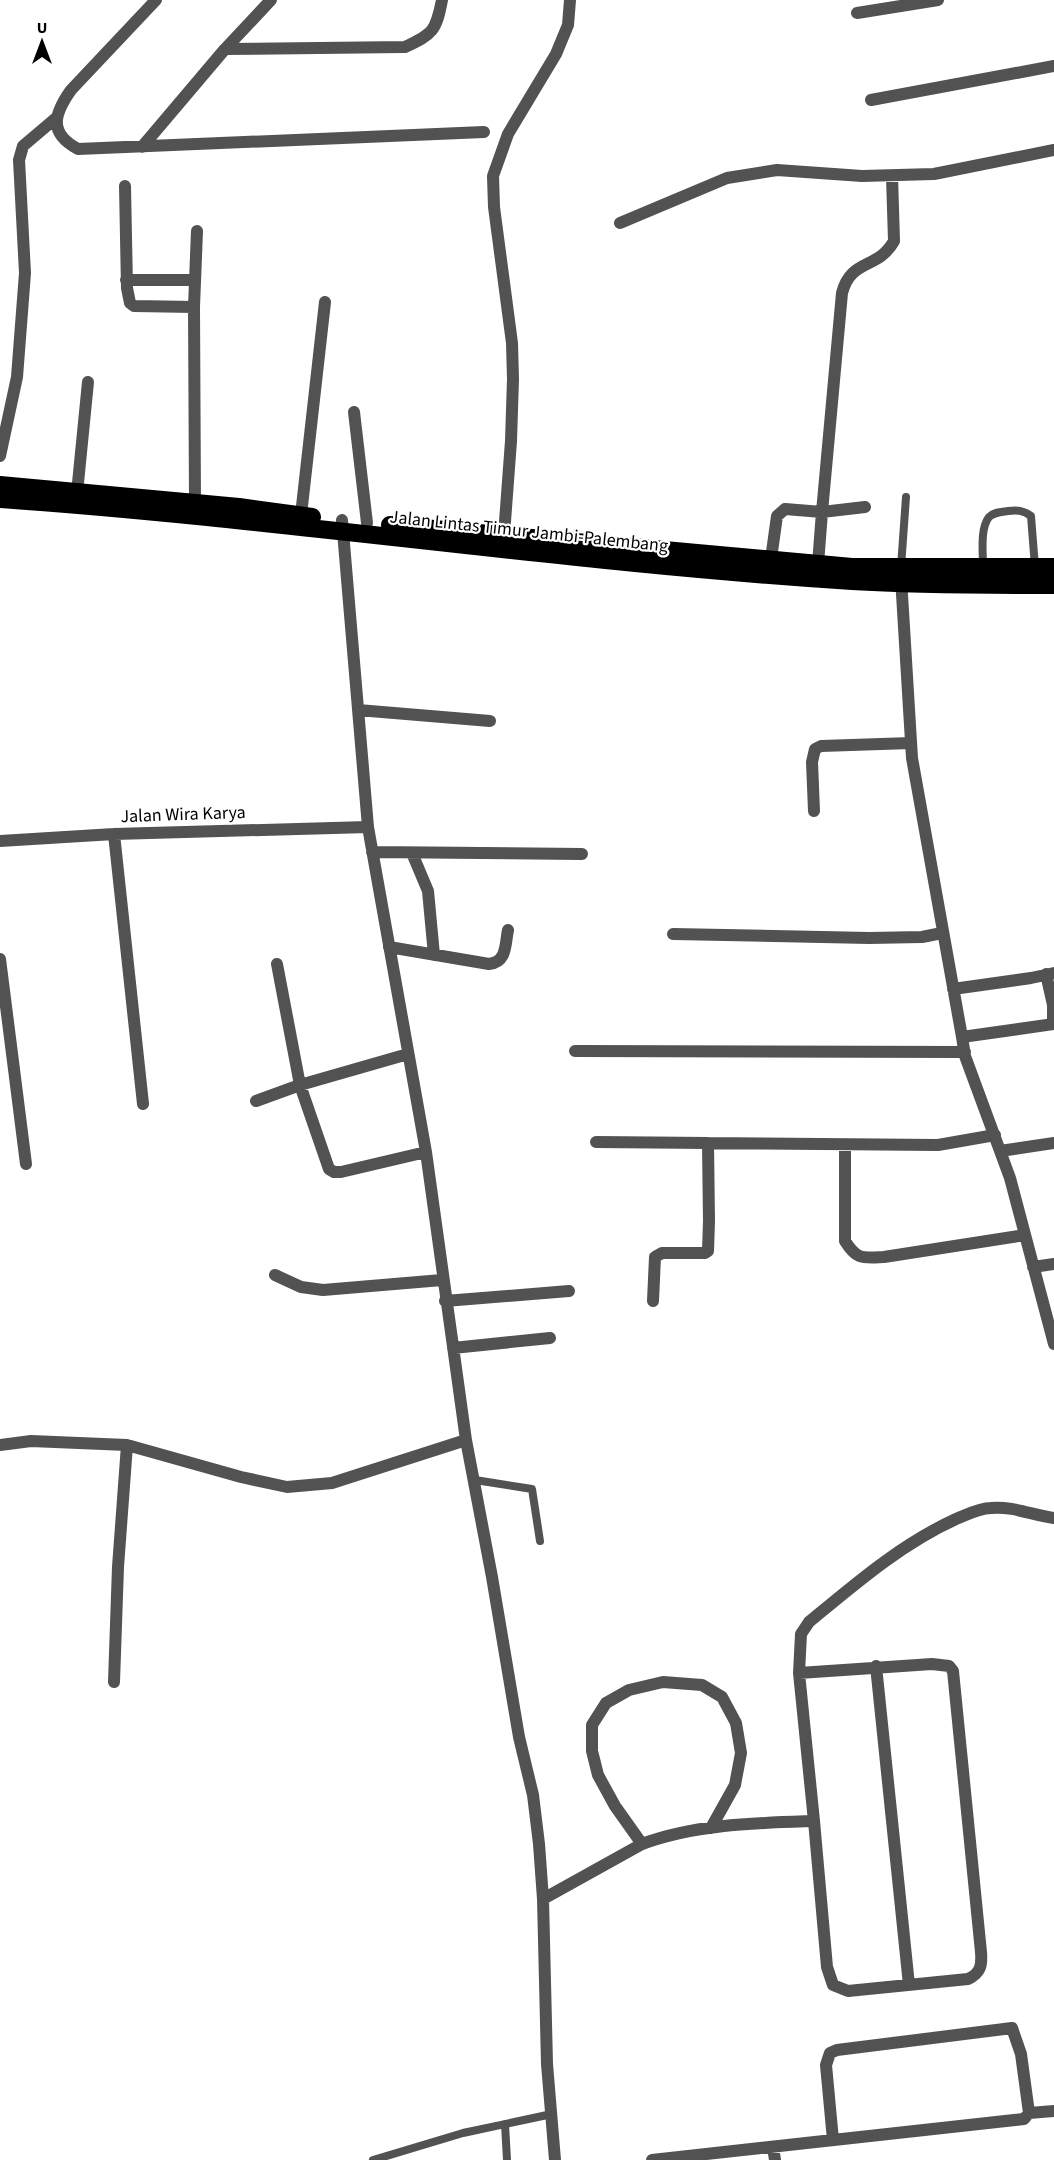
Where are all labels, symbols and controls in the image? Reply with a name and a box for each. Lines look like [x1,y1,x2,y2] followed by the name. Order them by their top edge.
[12,12,72,72] north arrow
[37,17,47,39] text: U
[389,504,669,559] street label: Jalan Lintas Timur Jambi-Palembang
[120,800,246,829] street label: Jalan Wira Karya

